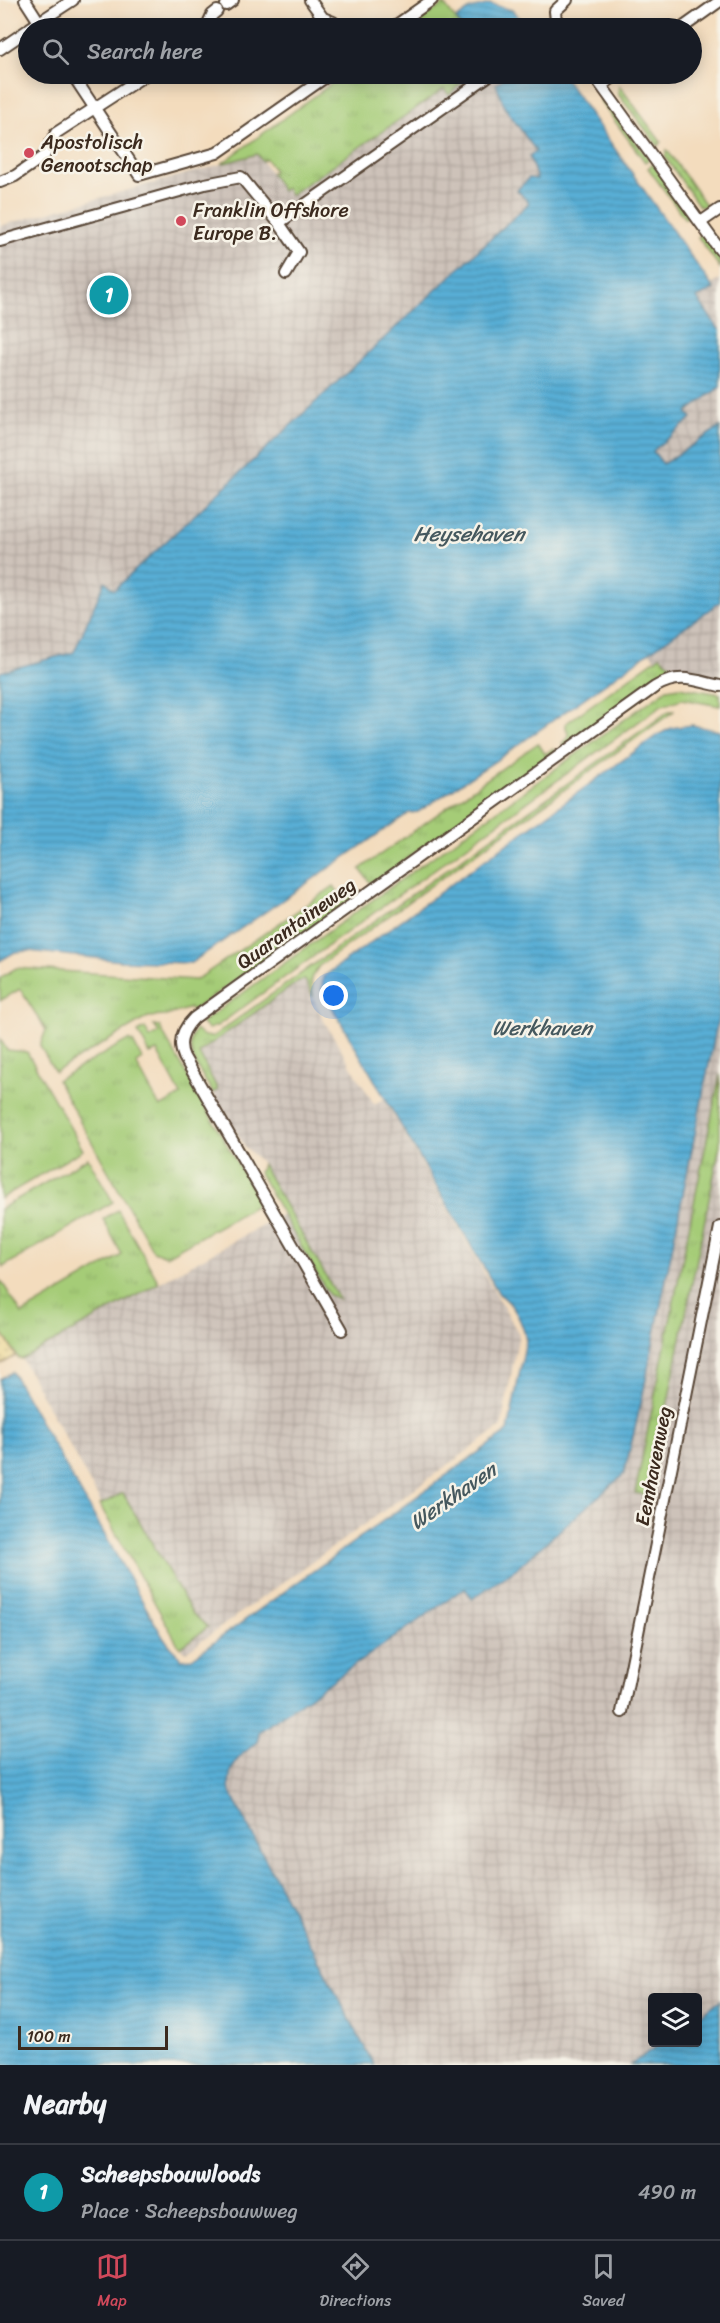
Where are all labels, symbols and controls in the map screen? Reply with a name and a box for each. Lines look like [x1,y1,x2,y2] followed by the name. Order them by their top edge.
[18,18,702,84] search box
[87,32,203,71] text: Search here
[39,35,72,68] icon: search
[40,125,153,183] place label: Apostolisch Genootschap
[22,146,36,160] marker: Apostolisch Genootschap
[193,193,349,251] place label: Franklin Offshore Europe B.
[174,214,188,228] marker: Franklin Offshore Europe B.
[90,272,128,318] pin: 1
[414,515,527,553] water label: Heysehaven
[229,868,364,979] street label: Quarantaineweg
[319,981,348,1010] your location
[492,1009,594,1047] water label: Werkhaven
[625,1403,682,1529] street label: Eemhavenweg
[401,1450,507,1540] water label: Werkhaven
[648,1993,702,2047] map controls
[648,1993,702,2047] button: layers
[27,2022,71,2051] text: 100 m
[18,2023,168,2050] scale bar
[24,2081,106,2127] text: Nearby
[81,2155,260,2194] text: Scheepsbouwloods
[39,2175,48,2210] text: 1
[638,2175,696,2210] text: 490 m
[81,2194,298,2229] text: Place · Scheepsbouwweg
[96,2250,129,2315] tab: Map
[320,2250,391,2315] tab: Directions
[582,2250,624,2315] tab: Saved

